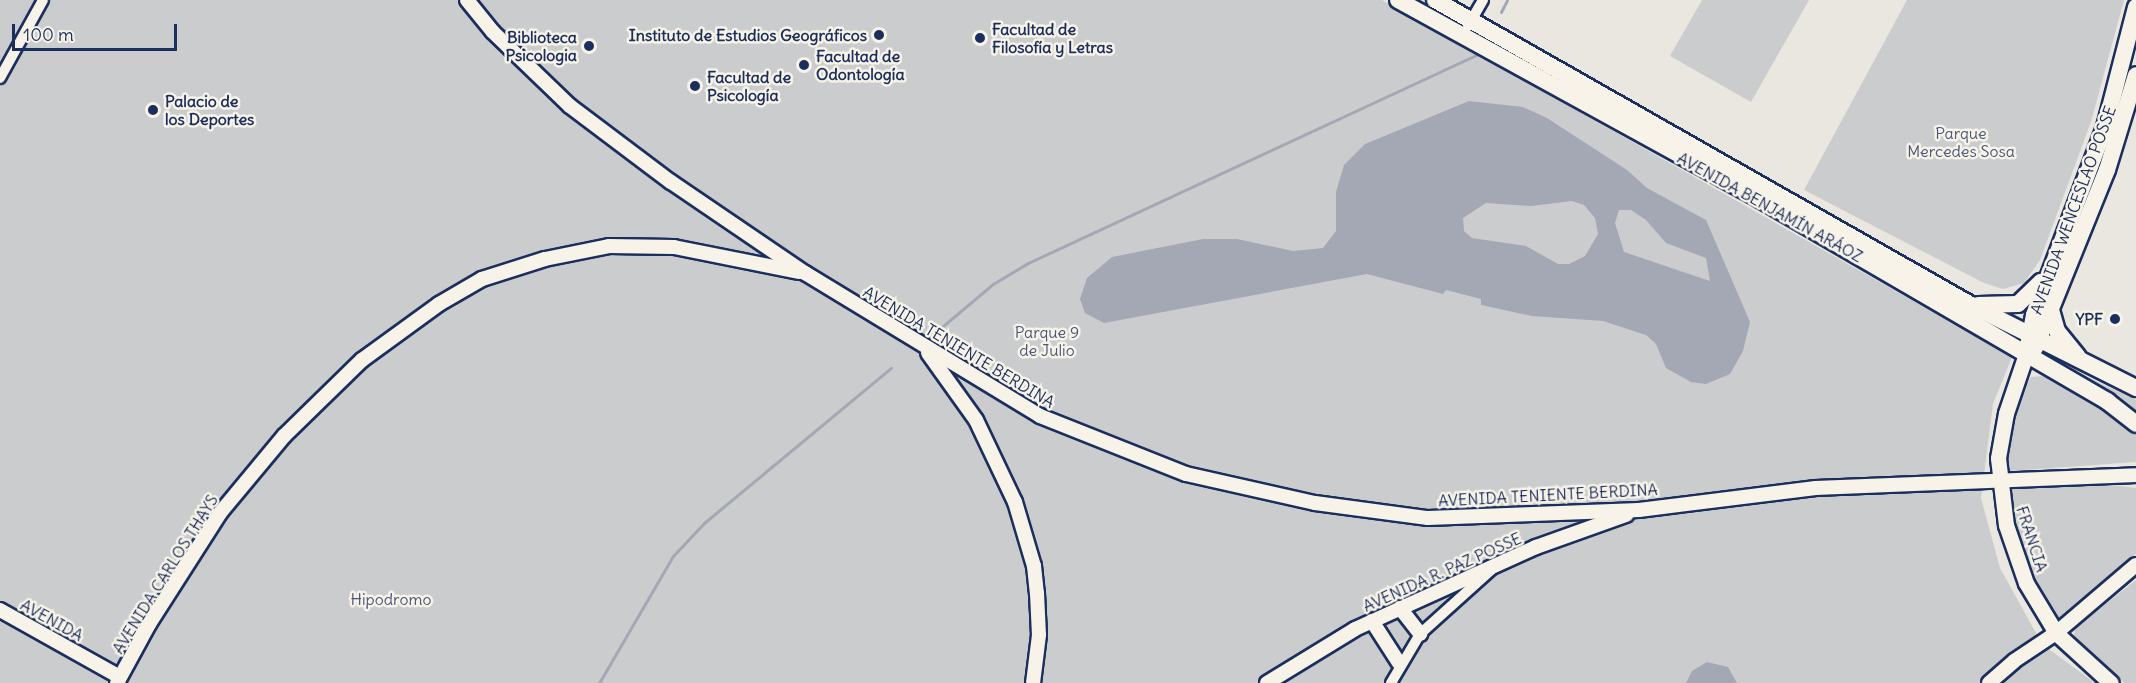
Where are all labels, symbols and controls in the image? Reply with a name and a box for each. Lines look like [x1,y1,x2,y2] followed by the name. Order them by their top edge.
[15,12,180,50] scale bar
[992,19,1113,57] place label: Facultad de Filosofía y Letras
[23,23,74,46] text: 100 m
[629,25,867,45] place label: Instituto de Estudios Geográficos
[505,27,577,65] place label: Biblioteca Psicologia
[872,28,886,42] marker: Instituto de Estudios Geográficos
[973,31,987,45] marker: Facultad de Filosofía y Letras
[582,39,596,53] marker: Biblioteca Psicologia
[816,46,905,84] place label: Facultad de Odontología
[797,58,811,72] marker: Facultad de Odontología
[707,67,791,105] place label: Facultad de Psicología
[688,79,702,93] marker: Facultad de Psicología
[165,91,254,129] place label: Palacio de los Deportes
[146,103,160,117] marker: Palacio de los Deportes
[2026,103,2120,317] street label: AVENIDA WENCESLAO POSSE
[1907,123,2015,161] park label: Parque Mercedes Sosa
[1674,148,1866,266] street label: AVENIDA BENJAMÍN ARÁOZ
[860,282,1058,412] street label: AVENIDA TENIENTE BERDINA
[2075,309,2103,329] place label: YPF
[2108,312,2122,326] marker: YPF
[1015,322,1079,360] park label: Parque 9 de Julio
[1438,480,1658,510] street label: AVENIDA TENIENTE BERDINA
[108,491,222,657] street label: AVENIDA CARLOS THAYS
[2012,504,2052,574] street label: FRANCIA
[1360,528,1524,616] street label: AVENIDA R. PAZ POSSE
[351,589,431,609] park label: Hipodromo
[17,595,87,645] street label: AVENIDA

